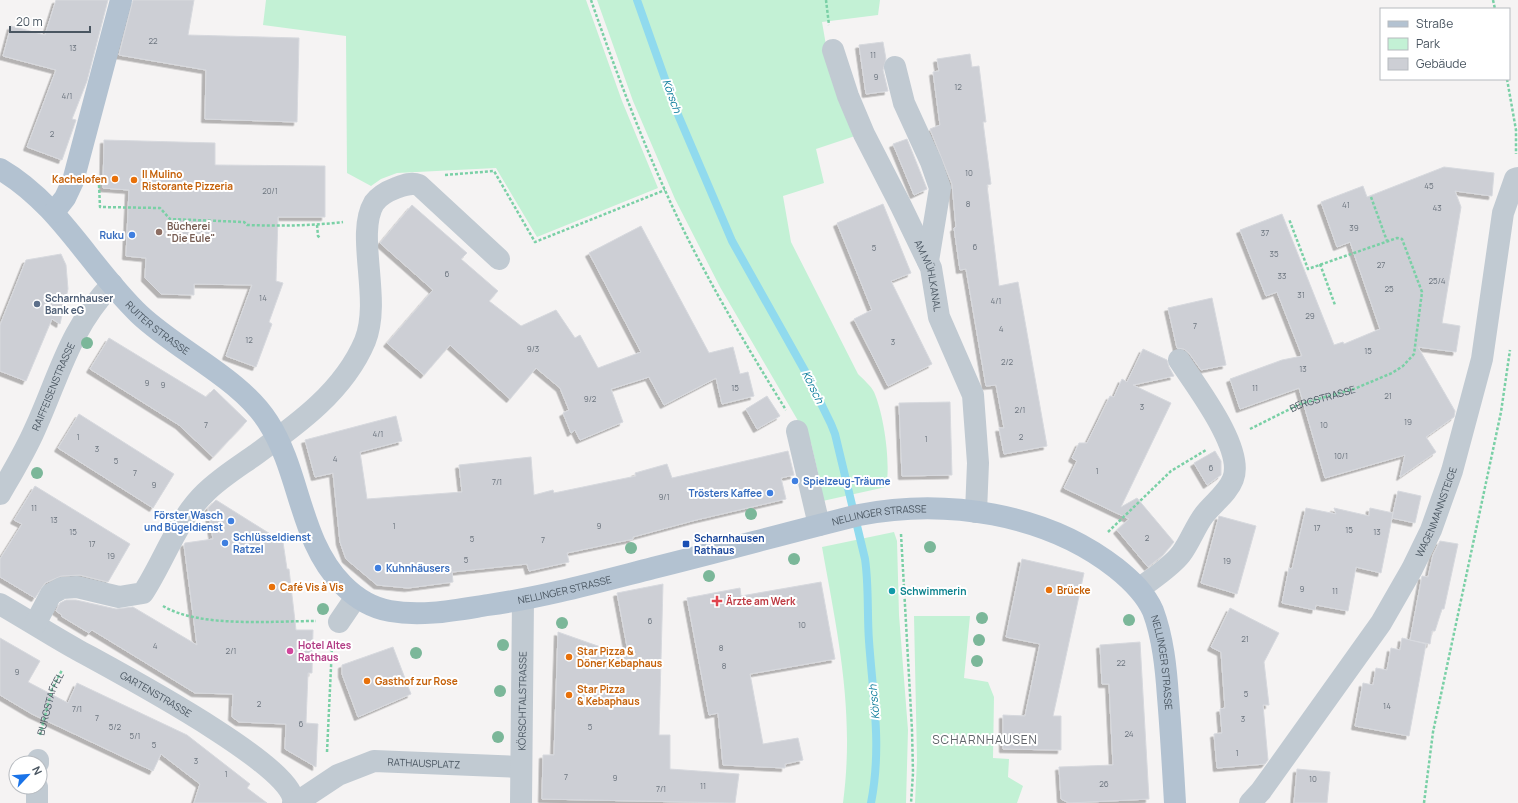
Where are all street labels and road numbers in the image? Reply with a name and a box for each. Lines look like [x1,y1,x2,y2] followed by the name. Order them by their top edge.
[911,237,945,312] street label: AM MÜHLKANAL
[123,298,193,358] street label: RUITER STRASSE
[28,340,78,433] street label: RAIFFEISENSTRASSE
[1287,382,1357,415] street label: BERGSTRASSE
[1412,465,1460,559] street label: WAGENMANNSTEIGE
[830,501,927,529] street label: NELLINGER STRASSE
[516,572,613,607] street label: NELLINGER STRASSE
[1148,613,1176,711] street label: NELLINGER STRASSE
[515,651,529,751] street label: KÖRSCHTALSTRASSE
[117,668,195,720] street label: GARTENSTRASSE
[33,670,67,737] street label: BURGSTAFFEL
[387,755,461,772] street label: RATHAUSPLATZ

